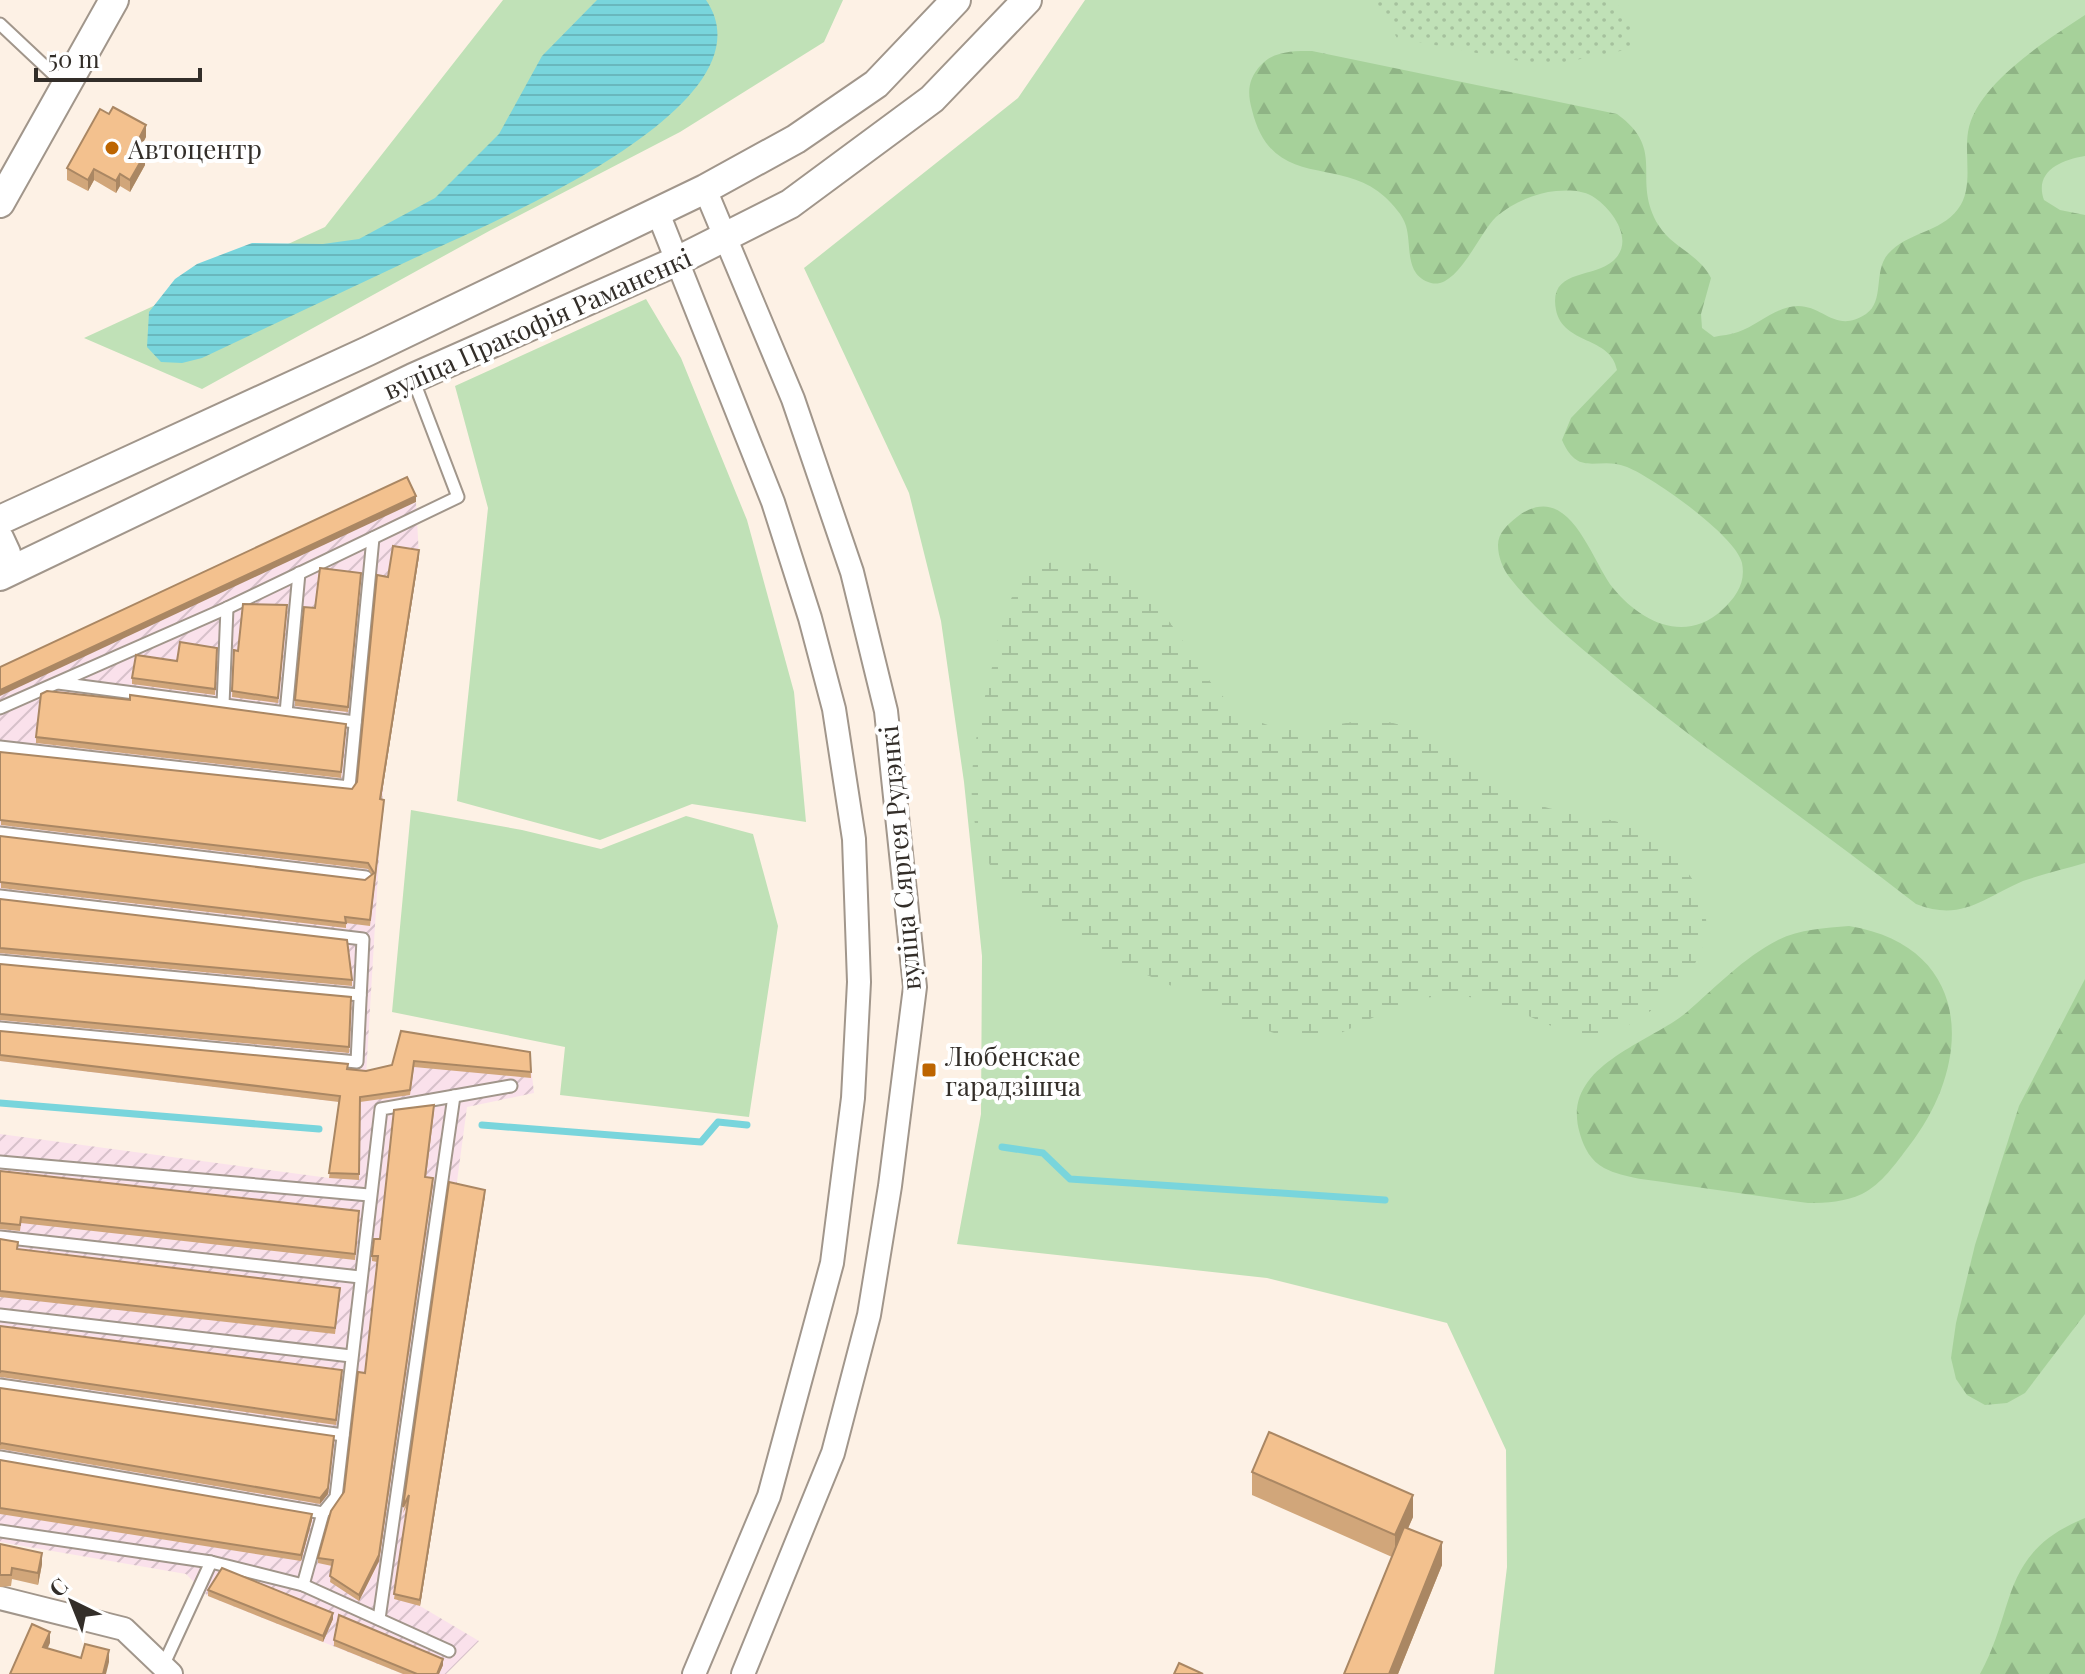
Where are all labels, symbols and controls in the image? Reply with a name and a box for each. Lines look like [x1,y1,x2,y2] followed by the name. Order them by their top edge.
[36,32,200,82] scale bar
[48,42,100,74] text: 50 m
[127,131,262,166] place label: Автоцентр
[103,139,121,157] marker: Автоцентр
[377,239,697,407] street label: вуліца Пракофія Раманенкі
[870,724,928,992] street label: вуліца Сяргея Рудэнкі
[944,1038,1081,1103] place label: Любенскае гарадзішча
[920,1061,938,1079] marker: Любенскае гарадзішча
[32,1562,112,1642] north arrow
[42,1570,74,1603] text: С

